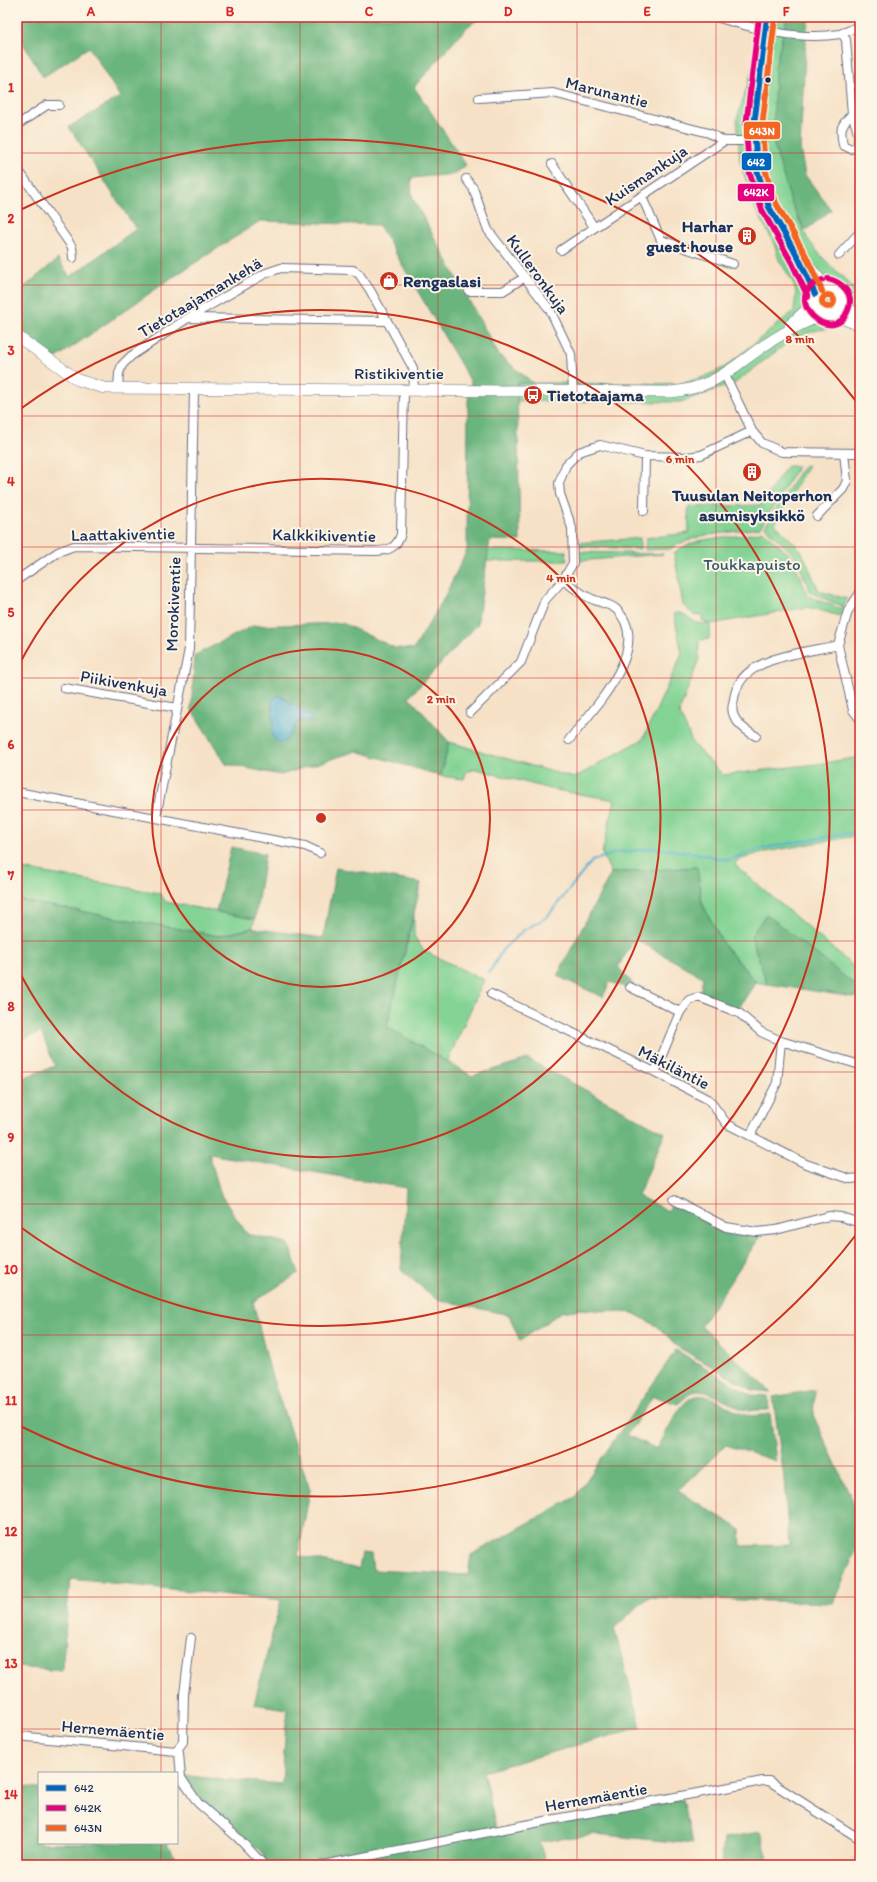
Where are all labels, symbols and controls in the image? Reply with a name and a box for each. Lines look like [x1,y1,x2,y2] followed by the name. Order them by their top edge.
[86,4,96,19] text: A
[226,4,235,19] text: B
[365,4,374,19] text: C
[504,4,513,19] text: D
[643,4,651,19] text: E
[783,4,790,19] text: F
[564,72,650,112] street label: Marunantie
[763,75,773,85] unlabelled marker
[8,80,14,95] text: 1
[743,121,781,140] line badge: 643N
[749,125,775,138] text: 643N
[601,140,691,210] street label: Kuismankuja
[741,152,772,171] line badge: 642
[747,156,765,169] text: 642
[737,183,775,202] line badge: 642K
[743,186,770,199] text: 642K
[8,211,15,226] text: 2
[646,216,733,257] place label: Harhar guest house
[736,225,758,247] building icon: Harhar guest house
[502,230,574,318] street label: Kulleronkuja
[135,252,266,342] street label: Tietotaajamankehä
[378,270,400,292] shop icon: Rengaslasi
[403,271,481,292] place label: Rengaslasi
[786,332,815,346] text: 8 min
[7,343,15,358] text: 3
[354,363,444,383] street label: Ristikiventie
[522,384,544,406] bus stop icon: Tietotaajama
[546,385,644,406] place label: Tietotaajama
[666,452,695,466] text: 6 min
[741,461,763,483] building icon: Tuusulan Neitoperhon asumisyksikkö
[7,474,15,489] text: 4
[671,485,833,526] place label: Tuusulan Neitoperhon asumisyksikkö
[71,523,175,545] street label: Laattakiventie
[272,524,376,546] street label: Kalkkikiventie
[703,554,801,574] park label: Toukkapuisto
[161,556,185,652] street label: Morokiventie
[546,571,576,585] text: 4 min
[8,605,15,620] text: 5
[79,665,169,701] street label: Piikivenkuja
[427,692,456,706] text: 2 min
[8,737,15,752] text: 6
[314,811,328,825] centre of rings
[7,868,15,883] text: 7
[7,999,15,1014] text: 8
[635,1040,713,1094] street label: Mäkiläntie
[8,1130,15,1145] text: 9
[4,1262,18,1277] text: 10
[5,1393,17,1408] text: 11
[5,1524,18,1539] text: 12
[4,1656,18,1671] text: 13
[61,1716,165,1744] street label: Hernemäentie
[38,1772,178,1844] legend
[543,1778,649,1816] street label: Hernemäentie
[74,1781,95,1795] text: 642
[4,1787,18,1802] text: 14
[74,1801,102,1815] text: 642K
[74,1821,102,1835] text: 643N

